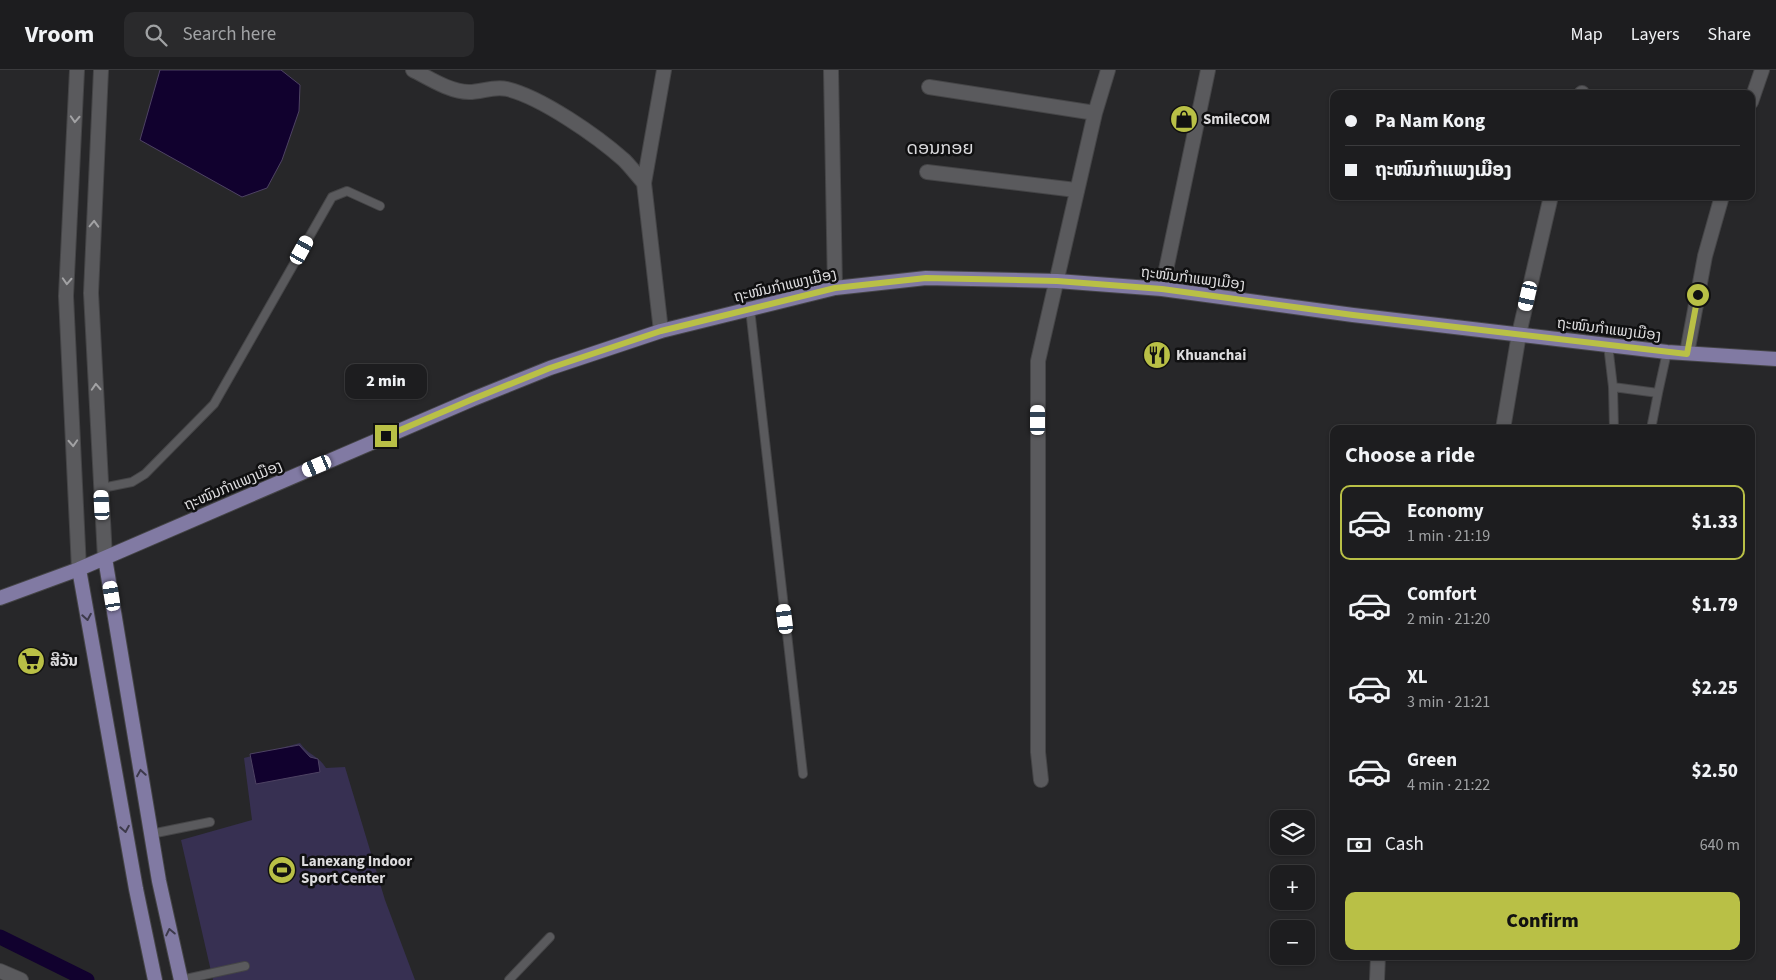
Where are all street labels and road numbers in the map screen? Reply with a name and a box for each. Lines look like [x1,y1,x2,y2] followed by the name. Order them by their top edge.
[1139,262,1246,295] street label: ຖະໜົນກຳແພງເມືອງ
[732,263,839,308] street label: ຖະໜົນກຳແພງເມືອງ
[1555,313,1662,346] street label: ຖະໜົນກຳແພງເມືອງ
[181,455,286,516] street label: ຖະໜົນກຳແພງເມືອງ

